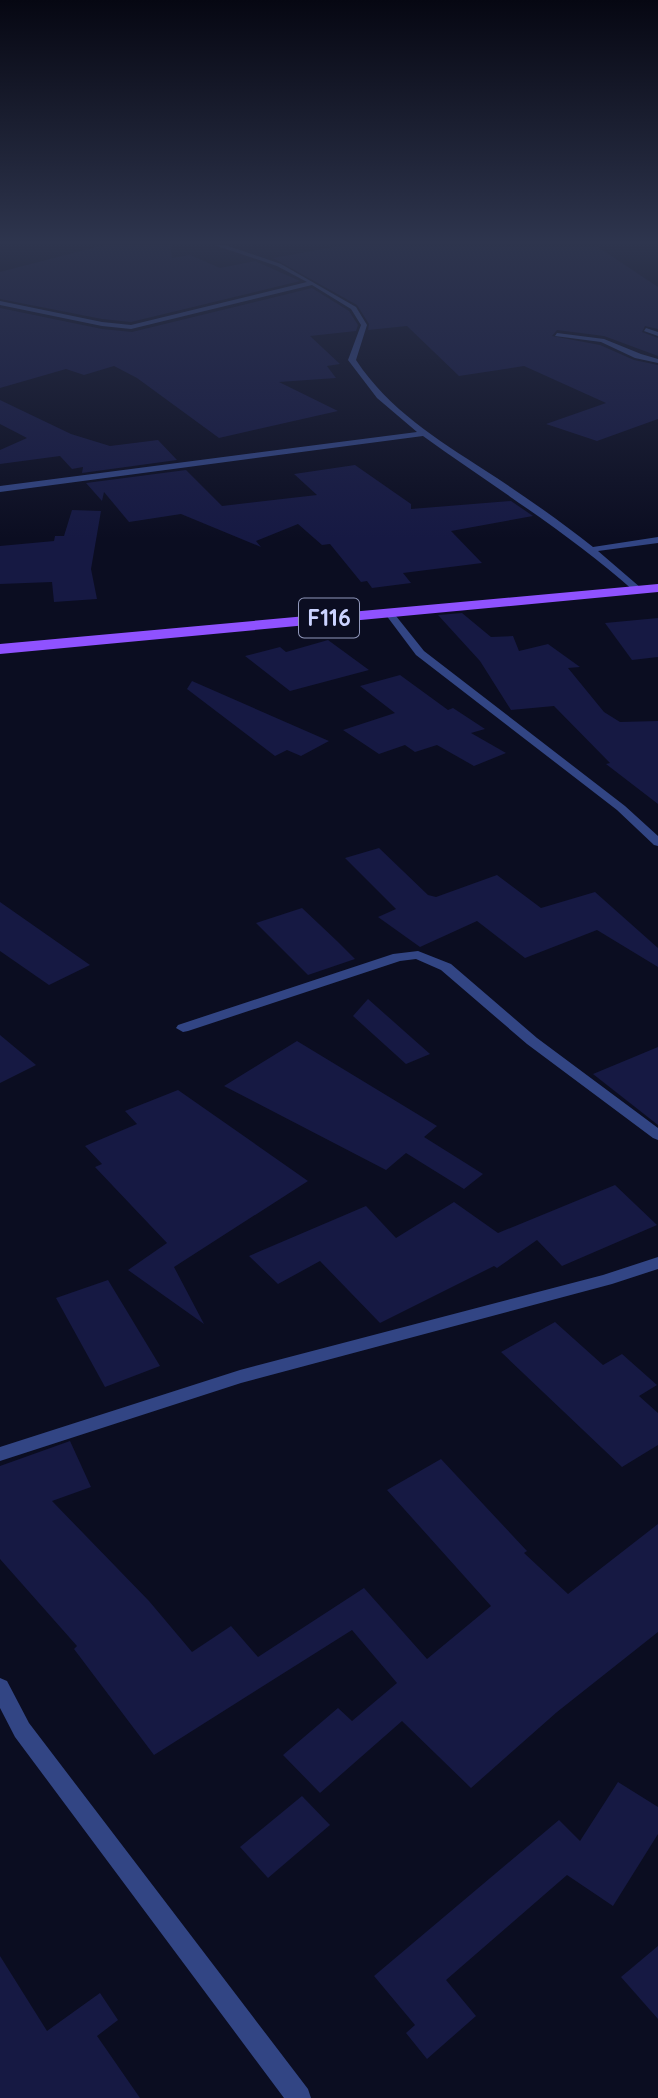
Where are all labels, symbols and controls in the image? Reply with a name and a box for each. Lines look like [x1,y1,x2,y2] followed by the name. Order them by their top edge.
[299,598,359,638] road number: F116

